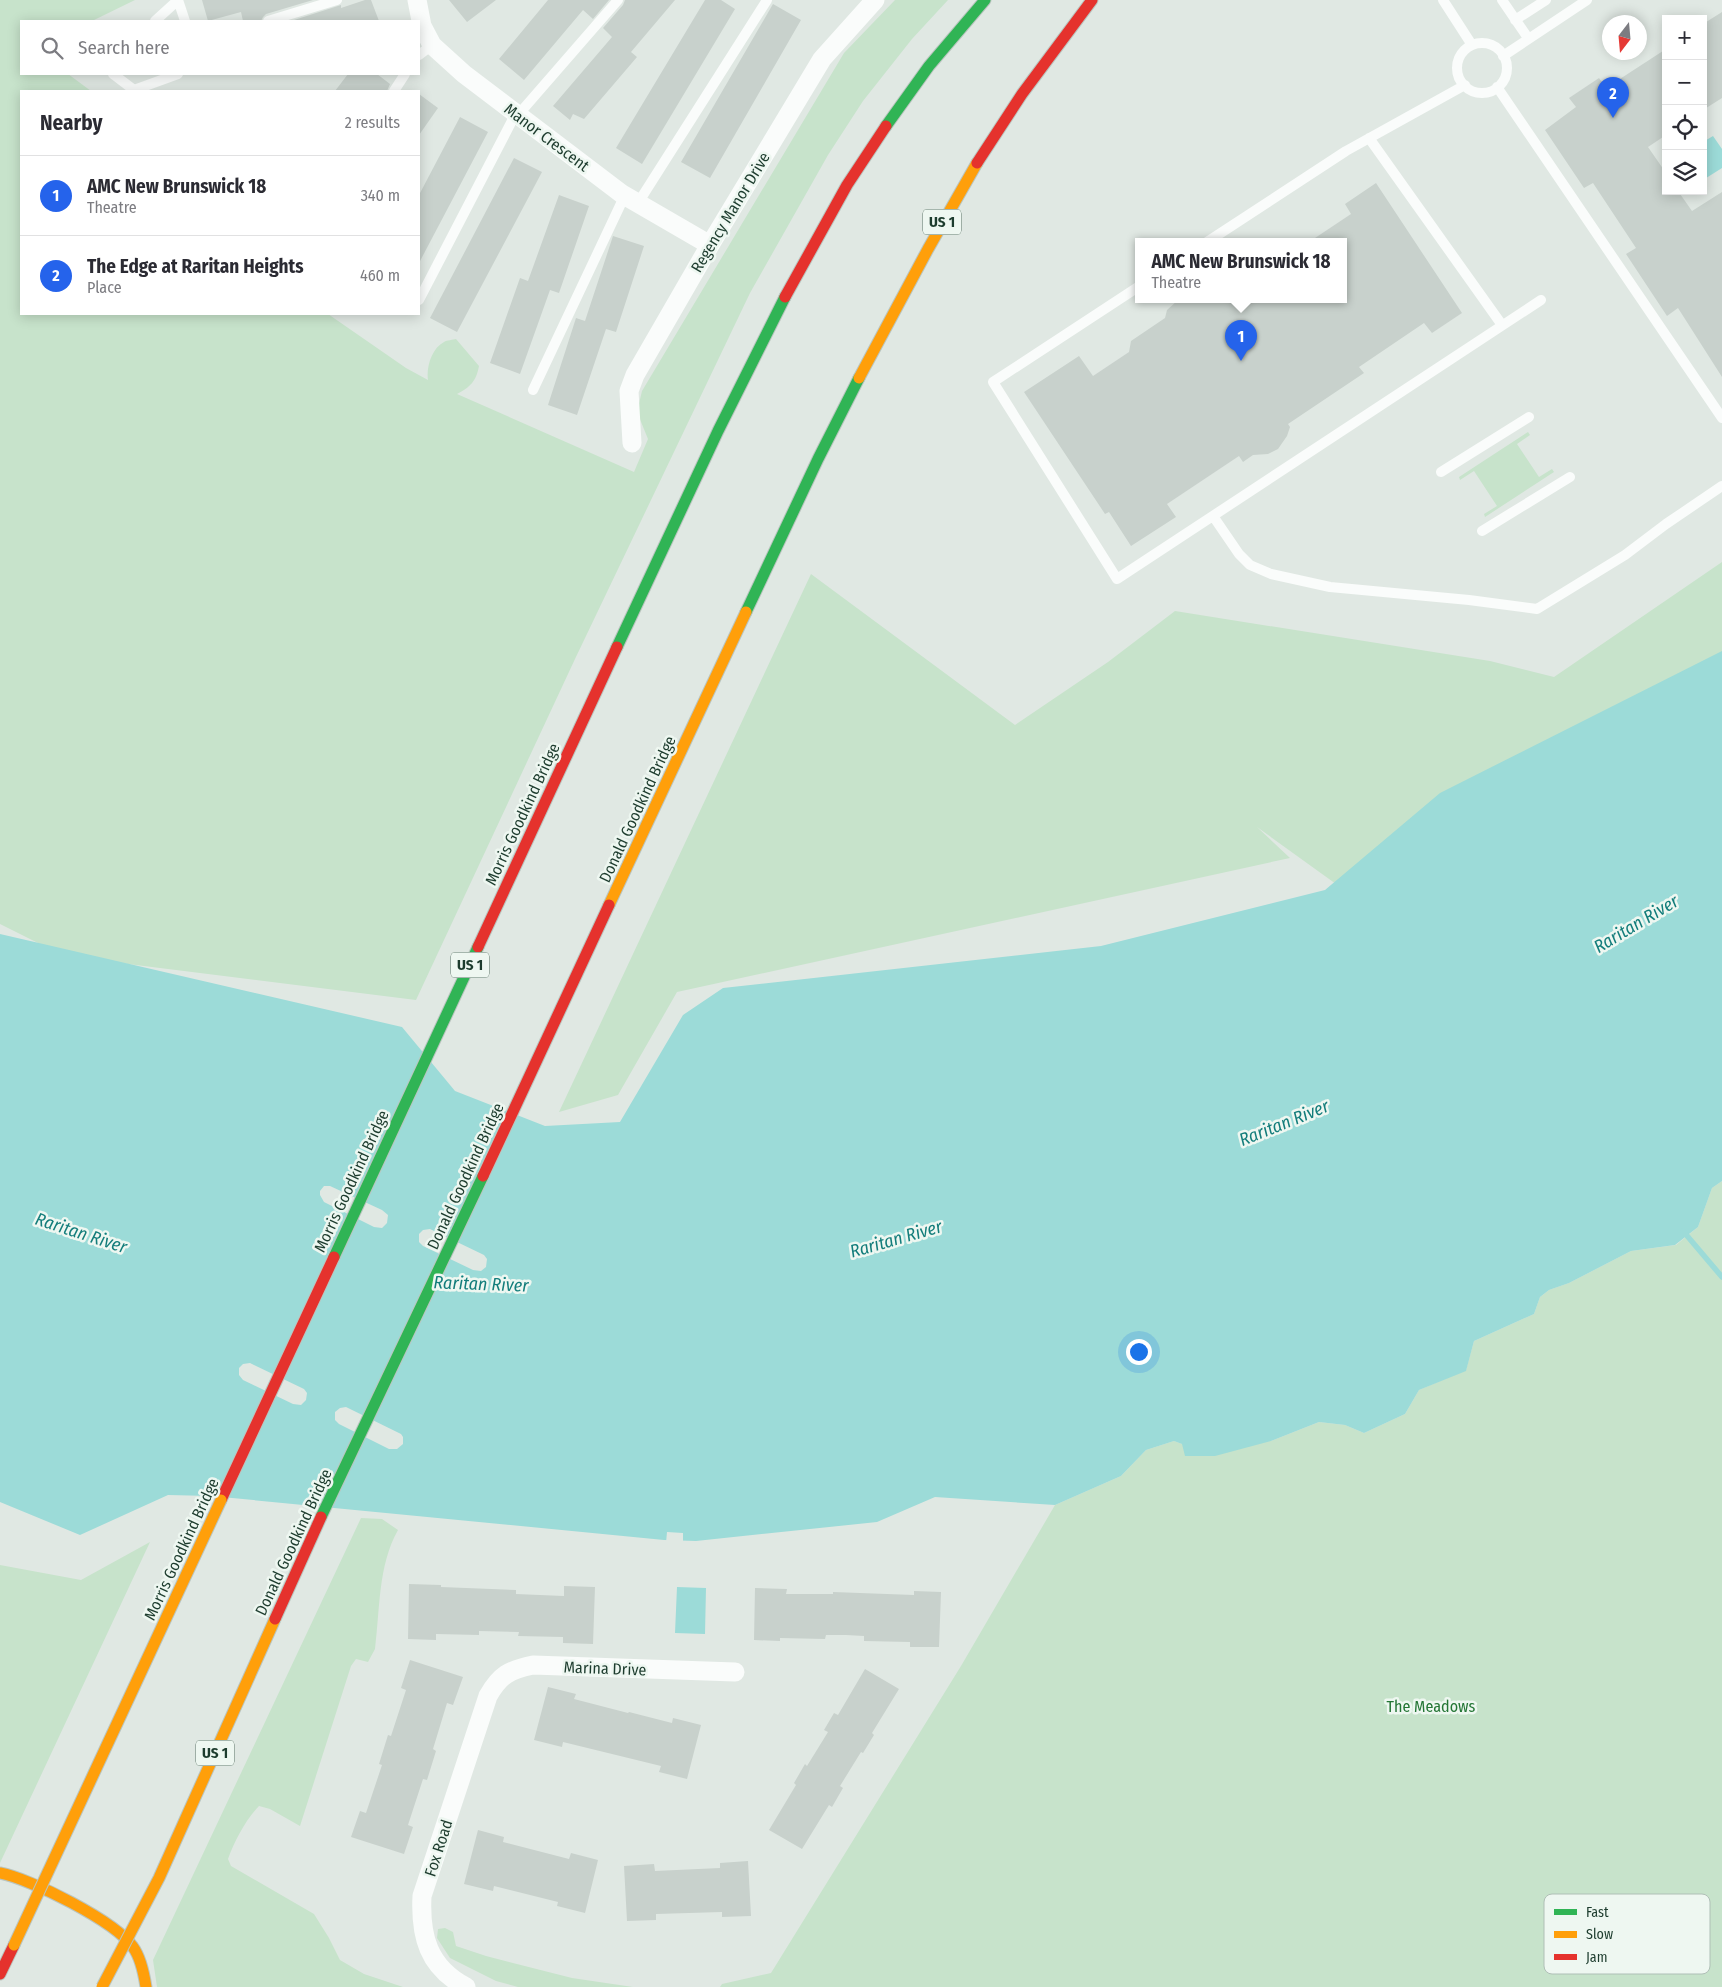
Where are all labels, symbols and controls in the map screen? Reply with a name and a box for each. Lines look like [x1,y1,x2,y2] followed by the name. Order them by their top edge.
[1602,15,1647,60] north arrow
[1662,15,1707,195] map controls
[1662,15,1707,60] button: +
[20,20,420,75] search box
[38,34,66,62] icon: search
[78,36,170,59] text: Search here
[1662,60,1707,105] button: −
[1597,77,1629,118] pin: 2
[501,99,593,176] street label: Manor Crescent
[1662,105,1707,150] button: locate
[40,110,102,136] text: Nearby
[345,113,400,132] text: 2 results
[687,149,774,276] street label: Regency Manor Drive
[1662,150,1707,195] button: layers
[87,175,266,198] text: AMC New Brunswick 18
[53,186,59,205] text: 1
[361,186,400,205] text: 340 m
[87,198,137,217] text: Theatre
[923,210,961,234] road number: US 1
[1135,238,1347,303] popup
[1151,250,1331,273] text: AMC New Brunswick 18
[87,255,304,278] text: The Edge at Raritan Heights
[52,266,60,285] text: 2
[360,266,400,285] text: 460 m
[1151,273,1201,292] text: Theatre
[87,278,122,297] text: Place
[1225,320,1257,361] pin: 1
[595,733,680,885] street label: Donald Goodkind Bridge
[481,740,564,888] street label: Morris Goodkind Bridge
[1590,890,1683,958] water label: Raritan River
[451,952,489,978] road number: US 1
[1236,1095,1333,1151] water label: Raritan River
[423,1100,508,1252] street label: Donald Goodkind Bridge
[310,1107,393,1255] street label: Morris Goodkind Bridge
[32,1208,130,1258] water label: Raritan River
[847,1215,945,1263] water label: Raritan River
[433,1271,530,1297] water label: Raritan River
[1126,1339,1152,1365] your location
[251,1466,336,1618] street label: Donald Goodkind Bridge
[140,1475,223,1623] street label: Morris Goodkind Bridge
[563,1658,647,1679] street label: Marina Drive
[1387,1697,1476,1716] park label: The Meadows
[196,1740,234,1766] road number: US 1
[420,1817,457,1879] street label: Fox Road
[1544,1894,1710,1974] legend
[1586,1904,1609,1921] text: Fast
[1586,1926,1613,1943] text: Slow
[1586,1949,1607,1966] text: Jam

